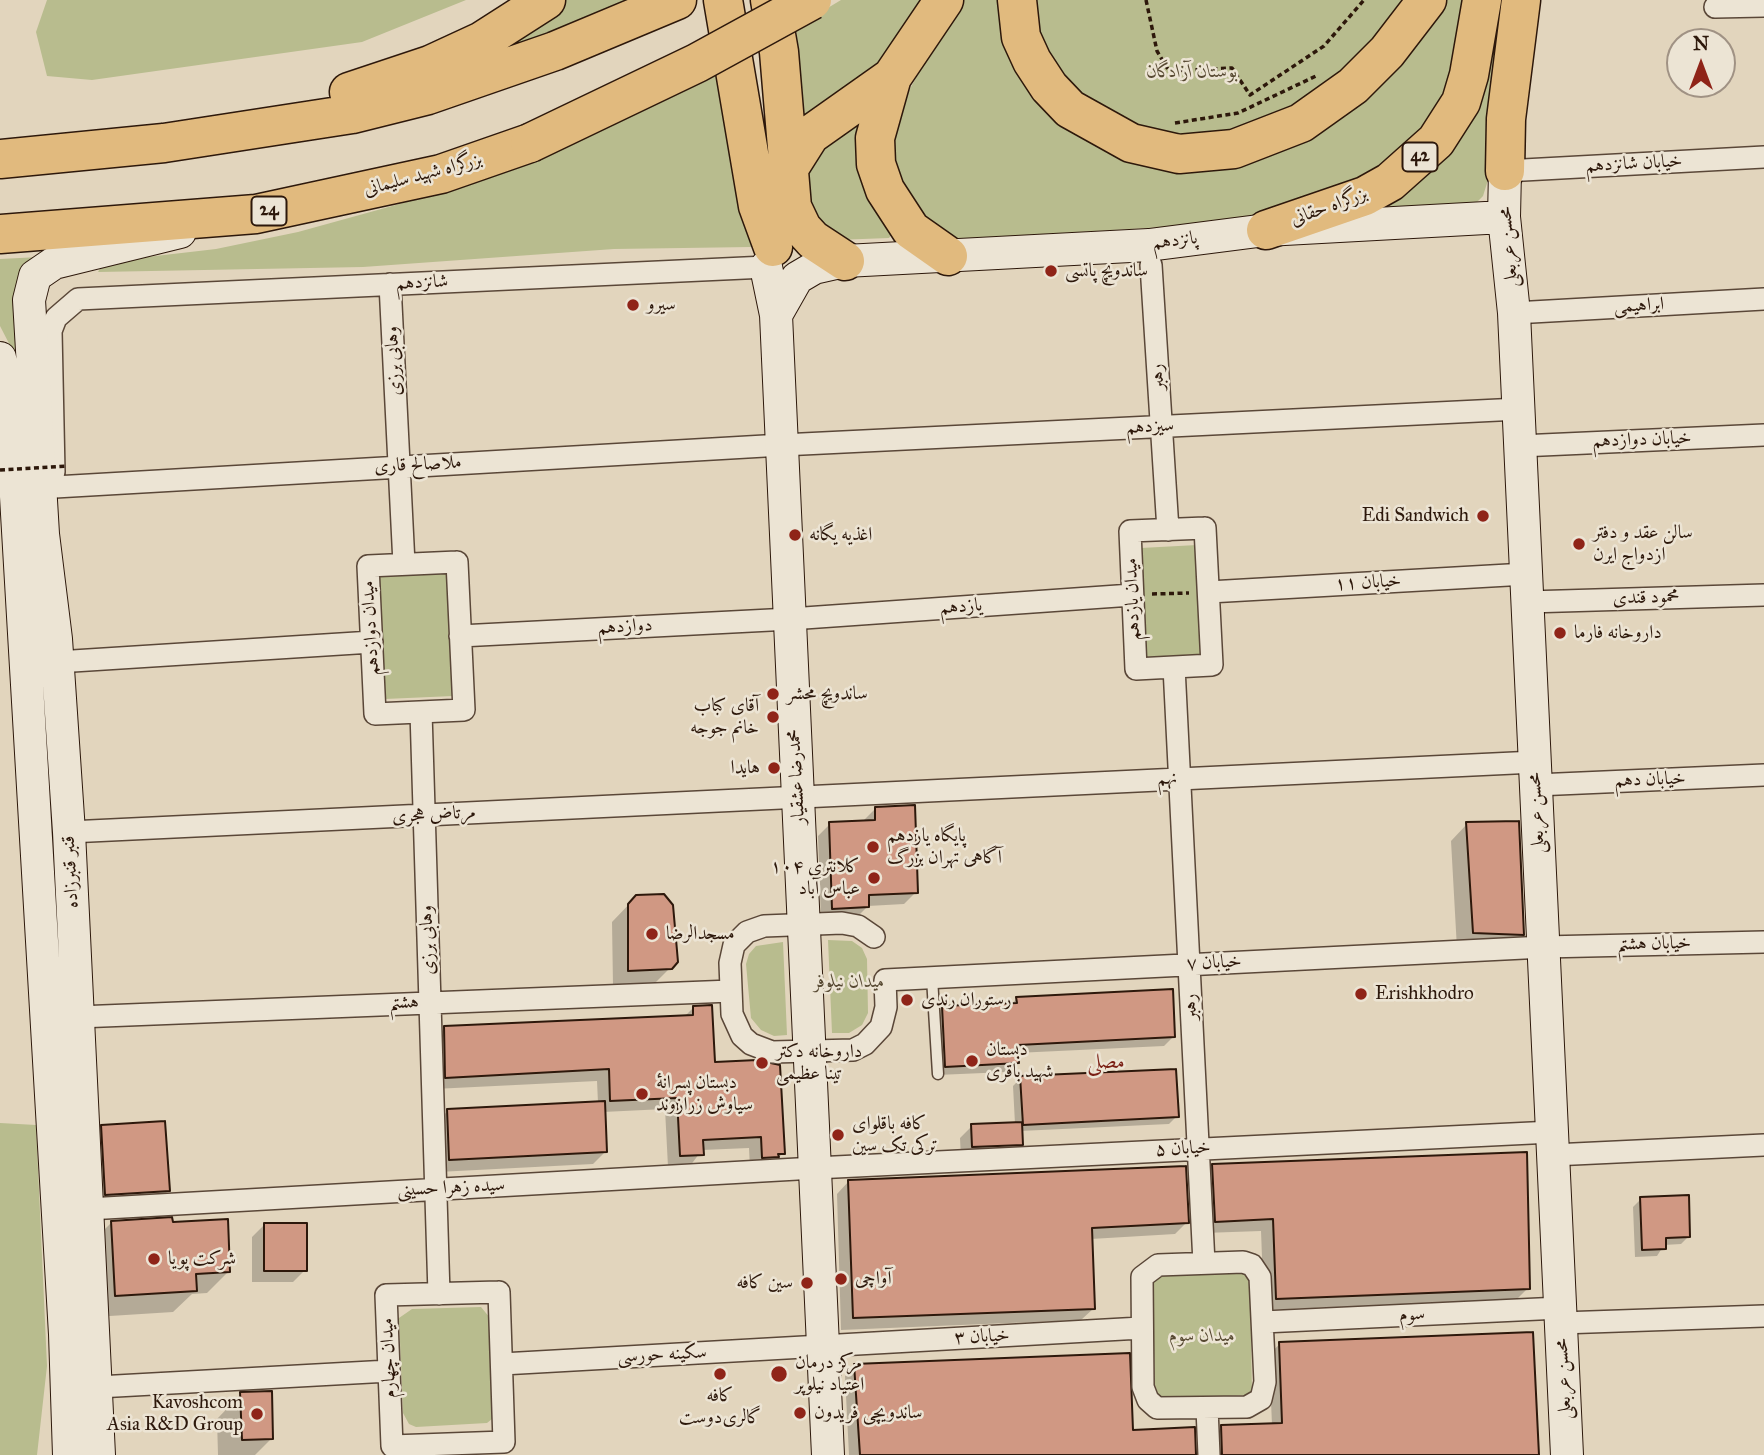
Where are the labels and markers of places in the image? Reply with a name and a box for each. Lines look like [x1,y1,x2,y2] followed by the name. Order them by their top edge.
[1065,260,1148,282] place label: ساندویچ پاتسی
[1043,263,1059,279] marker: ساندویچ پاتسی
[647,294,676,316] place label: سیرو
[625,297,641,313] marker: سیرو
[1362,505,1469,527] place label: Edi Sandwich
[1475,508,1491,524] marker: Edi Sandwich
[1593,522,1693,566] place label: سالن عقد و دفتر ازدواج ایرن
[809,524,872,546] place label: اغذیه یگانه
[787,527,803,543] marker: اغذیه یگانه
[1571,536,1587,552] marker: سالن عقد و دفتر ازدواج ایرن
[1574,622,1662,644] place label: داروخانه فارما
[1552,625,1568,641] marker: داروخانه فارما
[787,683,868,705] place label: ساندویچ محشر
[765,686,781,702] marker: ساندویچ محشر
[690,695,759,739] place label: آقای کباب خانم جوجه
[765,709,781,725] marker: آقای کباب خانم جوجه
[731,757,760,779] place label: هایدا
[766,760,782,776] marker: هایدا
[887,825,1002,869] place label: پایگاه یازدهم آگاهی تهران بزرگ
[865,839,881,855] marker: پایگاه یازدهم آگاهی تهران بزرگ
[770,856,860,900] place label: کلانتری ۱۰۴ عباس آباد
[866,870,882,886] marker: کلانتری ۱۰۴ عباس آباد
[666,923,735,945] place label: مسجدالرضا
[644,926,660,942] marker: مسجدالرضا
[1375,983,1474,1005] place label: Erishkhodro
[1353,986,1369,1002] marker: Erishkhodro
[921,989,1012,1011] place label: رستوران رندی
[899,992,915,1008] marker: رستوران رندی
[986,1039,1054,1083] place label: دبستان شهید باقری
[776,1041,862,1085] place label: داروخانه دکتر تینا عظیمی
[964,1053,980,1069] marker: دبستان شهید باقری
[754,1055,770,1071] marker: داروخانه دکتر تینا عظیمی
[656,1072,753,1116] place label: دبستان پسرانهٔ سیاوش زرازوند
[634,1086,650,1102] marker: دبستان پسرانهٔ سیاوش زرازوند
[852,1113,938,1157] place label: کافه باقلوای ترکی تک سین
[830,1127,846,1143] marker: کافه باقلوای ترکی تک سین
[168,1248,236,1270] place label: شرکت پویا
[146,1251,162,1267] marker: شرکت پویا
[855,1268,892,1290] place label: آواچی
[833,1271,849,1287] marker: آواچی
[736,1272,793,1294] place label: سین کافه
[799,1275,815,1291] marker: سین کافه
[795,1352,864,1396] place label: مرکز درمان اعتیاد نیلوپر
[769,1364,789,1384] marker: مرکز درمان اعتیاد نیلوپر
[712,1366,728,1382] marker: کافه گالری‌دوست
[679,1385,761,1429] place label: کافه گالری‌دوست
[107,1392,243,1436] place label: Kavoshcom Asia R&D Group
[814,1402,923,1424] place label: ساندویچی فریدون
[792,1405,808,1421] marker: ساندویچی فریدون
[249,1406,265,1422] marker: Kavoshcom Asia R&D Group

